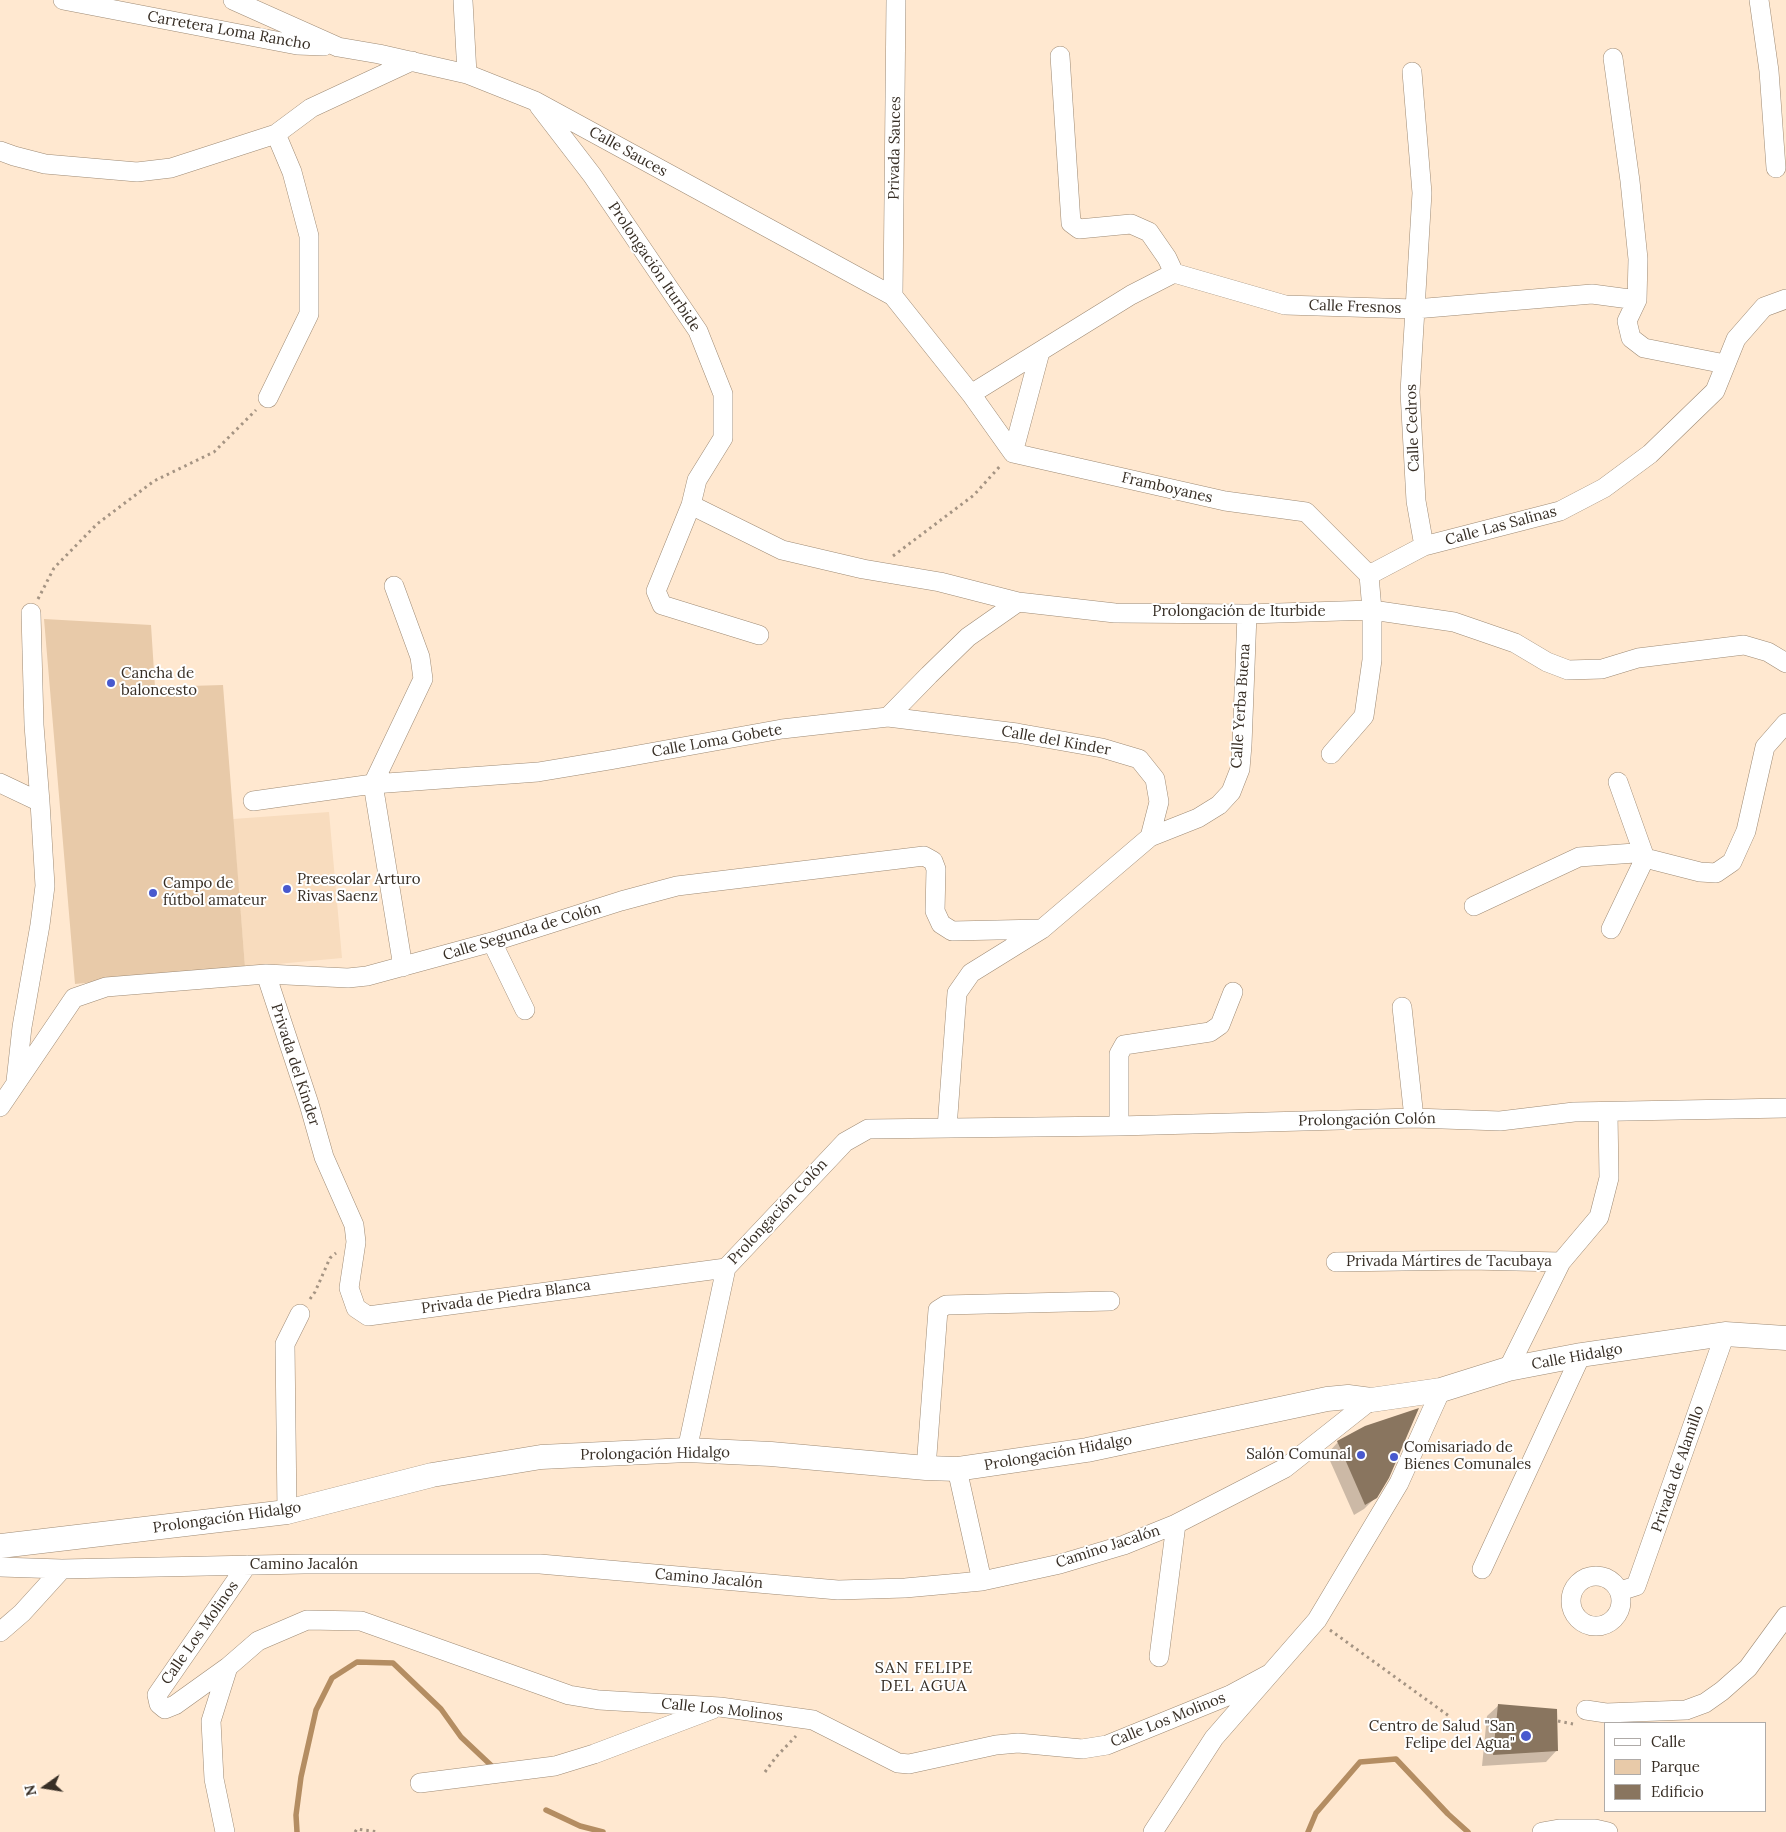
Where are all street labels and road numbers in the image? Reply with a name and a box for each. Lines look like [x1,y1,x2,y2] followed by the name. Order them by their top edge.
[146,8,312,54] street label: Carretera Loma Rancho
[885,96,905,200] street label: Privada Sauces
[586,123,670,181] street label: Calle Sauces
[604,199,704,335] street label: Prolongación Iturbide
[1308,296,1402,318] street label: Calle Fresnos
[1402,384,1424,472] street label: Calle Cedros
[1120,469,1214,507] street label: Framboyanes
[1443,502,1559,550] street label: Calle Las Salinas
[1152,603,1326,621] street label: Prolongación de Iturbide
[1228,643,1254,769] street label: Calle Yerba Buena
[650,721,784,761] street label: Calle Loma Gobete
[1000,723,1112,759] street label: Calle del Kinder
[441,899,603,965] street label: Calle Segunda de Colón
[267,1001,323,1129] street label: Privada del Kinder
[1298,1110,1436,1130] street label: Prolongación Colón
[725,1156,831,1268] street label: Prolongación Colón
[1346,1253,1552,1271] street label: Privada Mártires de Tacubaya
[420,1276,592,1318] street label: Privada de Piedra Blanca
[1530,1340,1624,1374] street label: Calle Hidalgo
[1648,1403,1708,1535] street label: Privada de Alamillo
[983,1431,1133,1475] street label: Prolongación Hidalgo
[580,1444,730,1464] street label: Prolongación Hidalgo
[152,1499,302,1537] street label: Prolongación Hidalgo
[1054,1522,1162,1572] street label: Camino Jacalón
[250,1556,358,1574] street label: Camino Jacalón
[654,1565,764,1593] street label: Camino Jacalón
[158,1578,242,1688] street label: Calle Los Molinos
[1108,1689,1228,1751] street label: Calle Los Molinos
[660,1695,784,1725] street label: Calle Los Molinos

